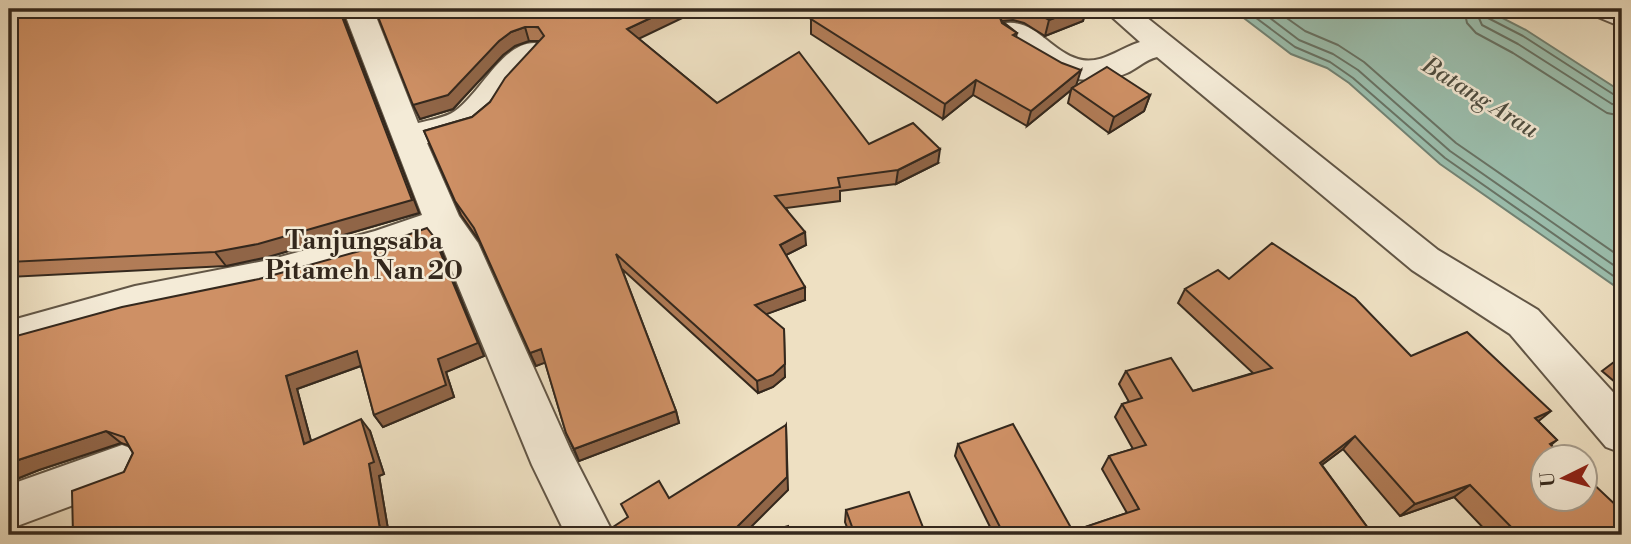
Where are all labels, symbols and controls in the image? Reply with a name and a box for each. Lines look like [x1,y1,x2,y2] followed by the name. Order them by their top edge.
[1415,50,1544,146] water label: Batang Arau
[265,225,463,287] district label: Tanjungsaba Pitameh Nan 20
[1530,442,1600,512] north arrow
[1535,471,1561,488] text: U

